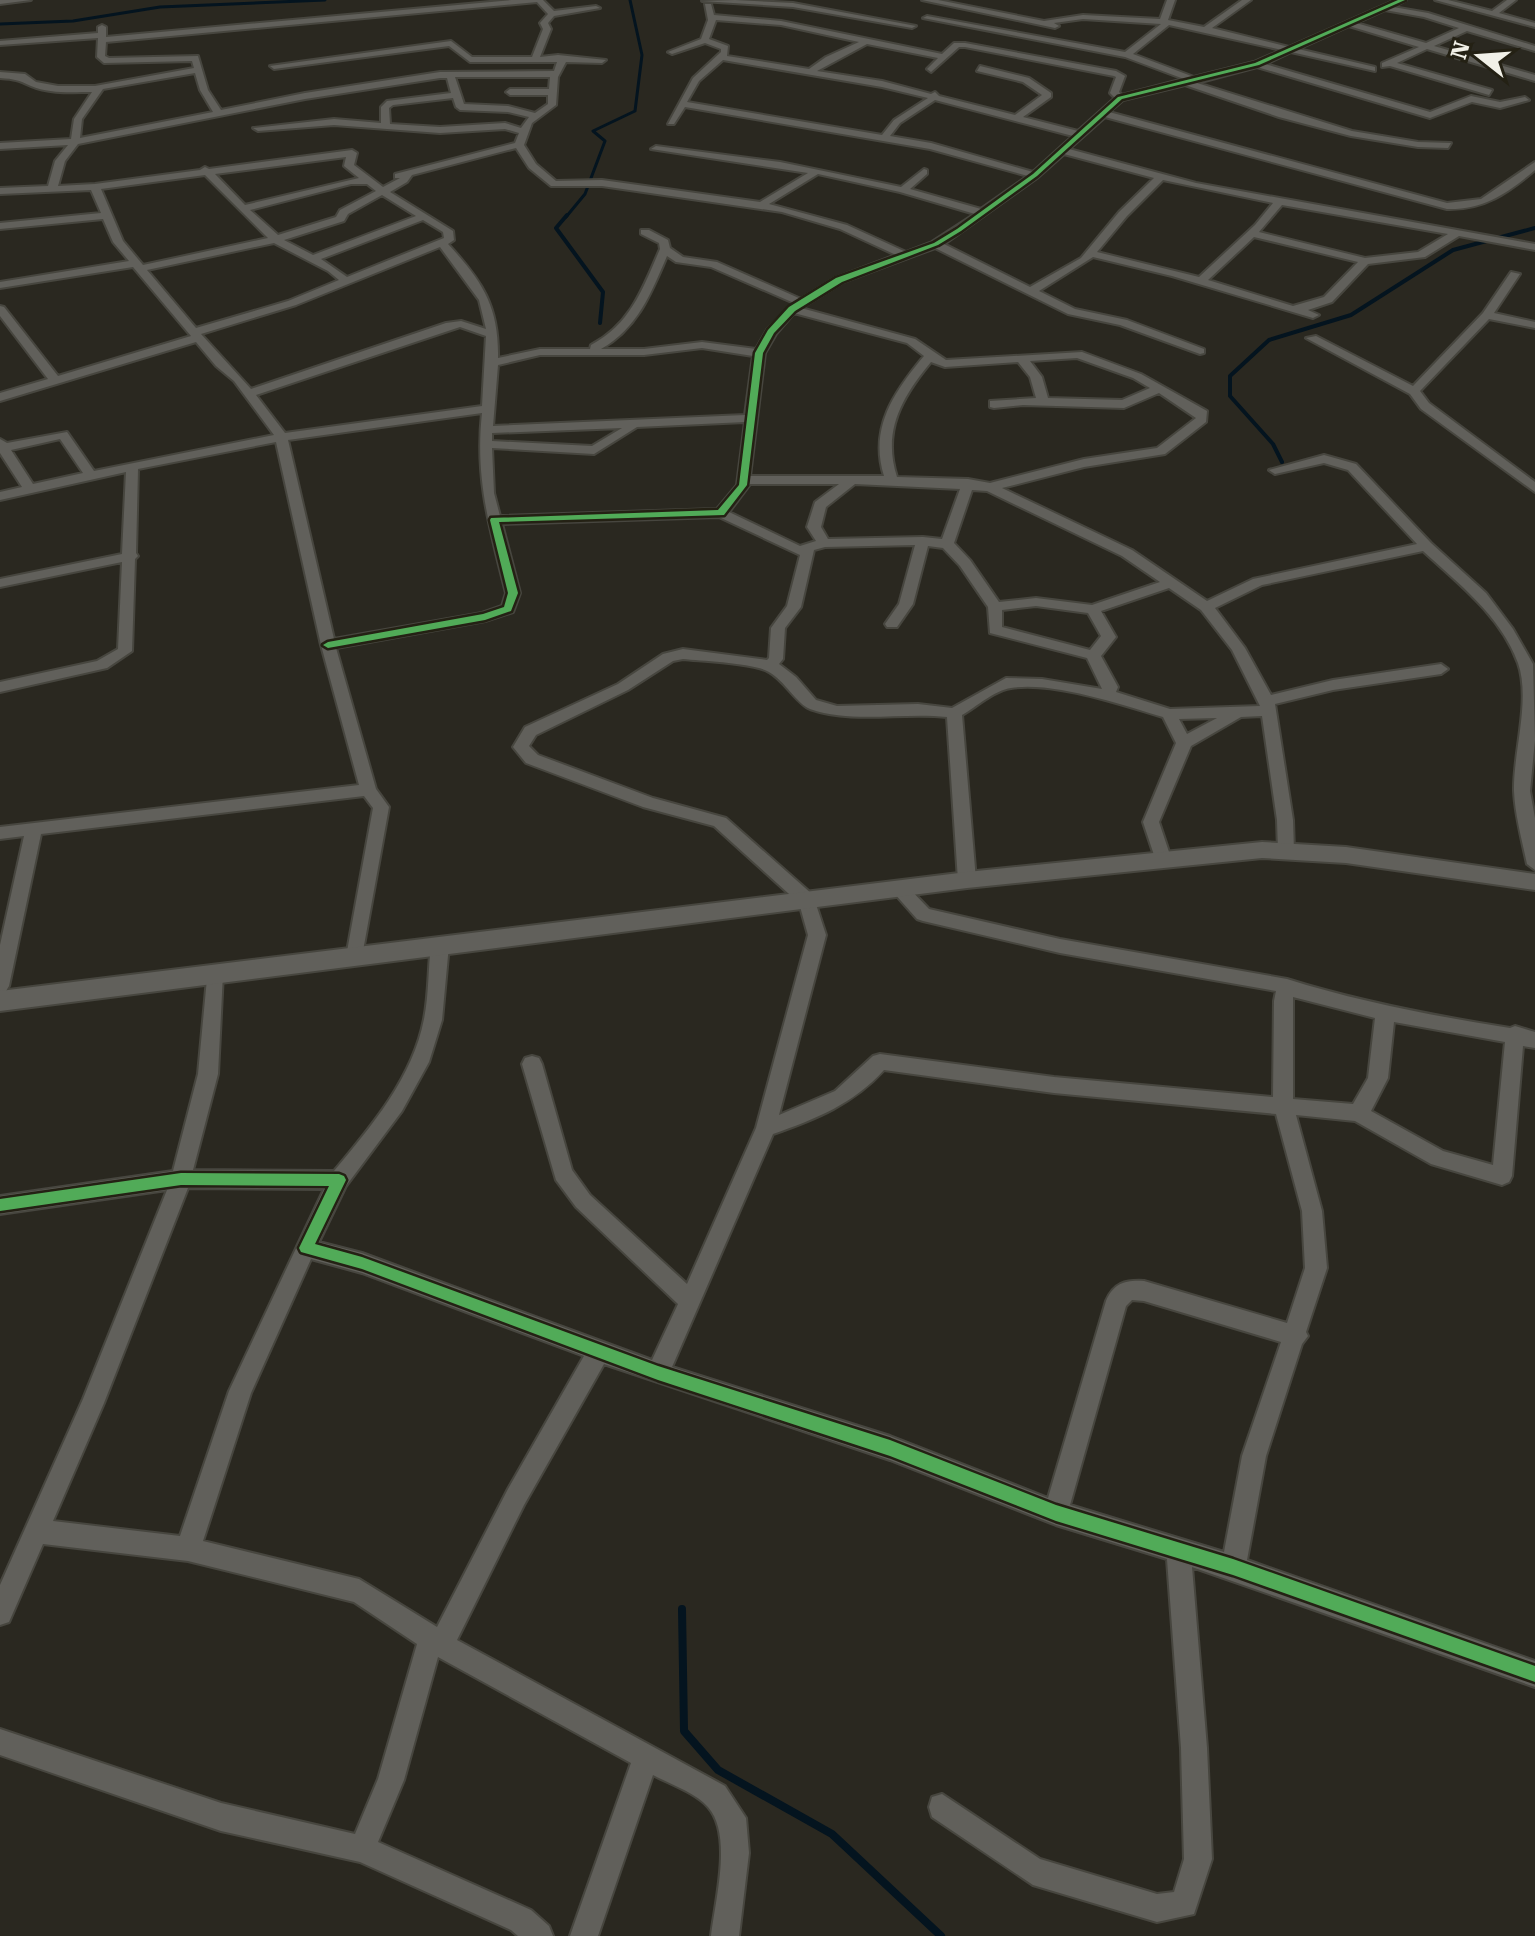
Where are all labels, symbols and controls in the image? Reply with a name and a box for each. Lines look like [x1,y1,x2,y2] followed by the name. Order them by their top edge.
[1439,16,1519,96] north arrow
[1446,38,1475,62] text: N

